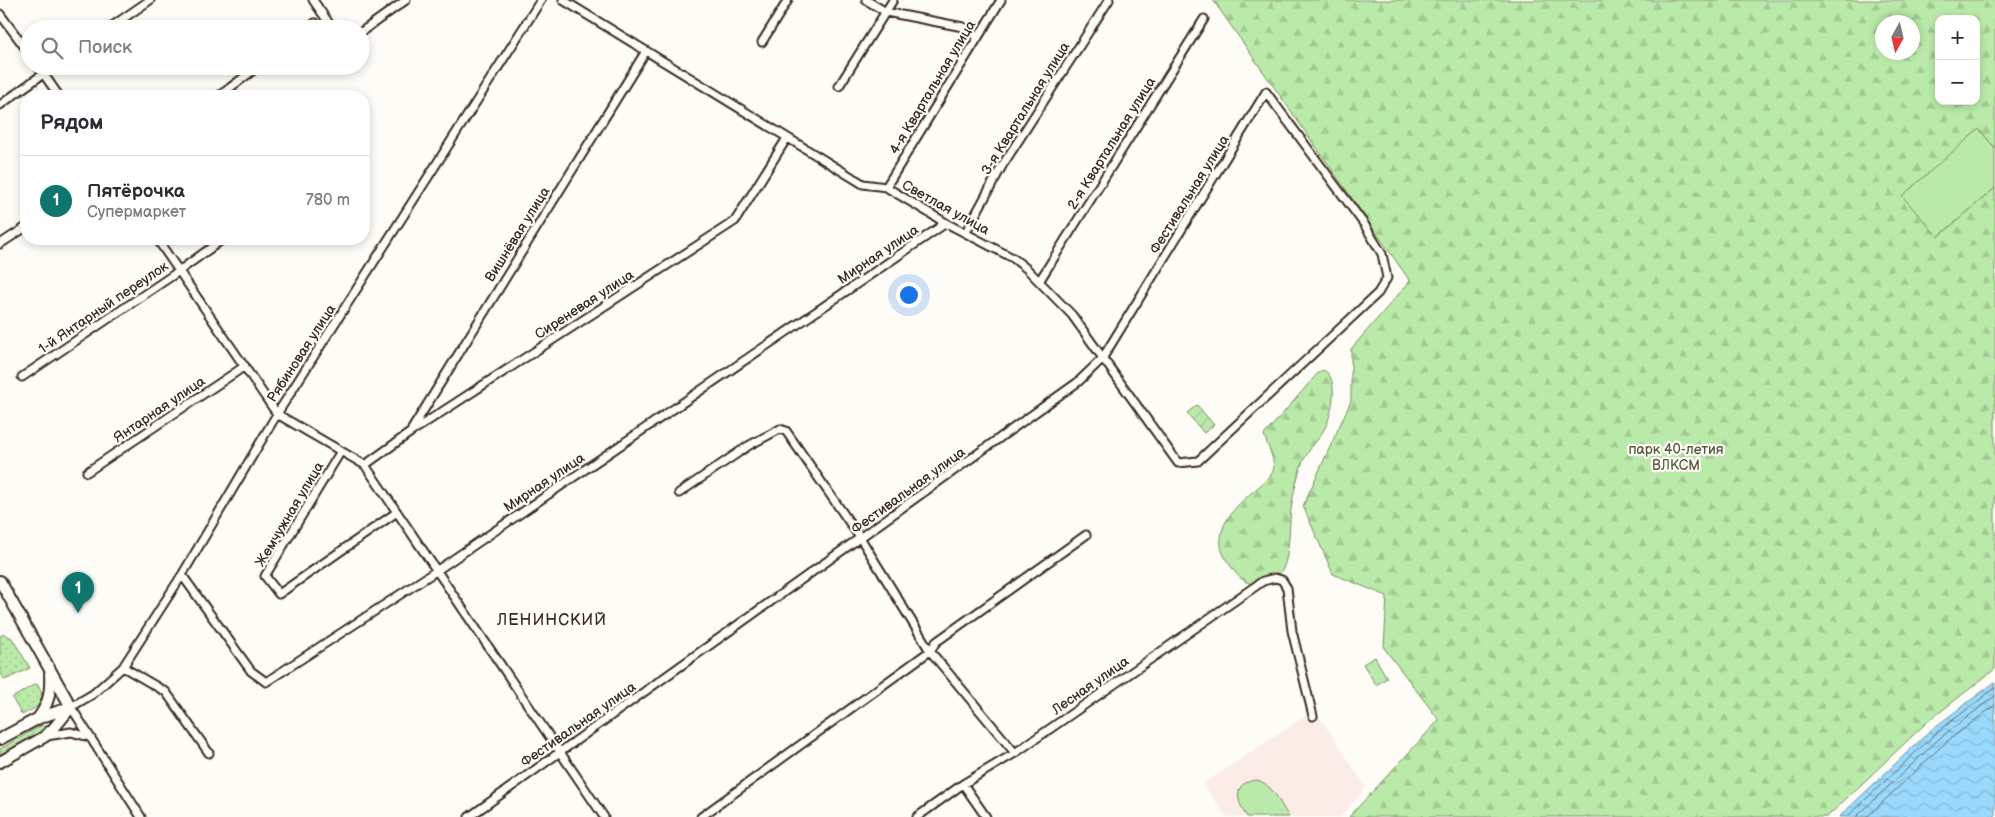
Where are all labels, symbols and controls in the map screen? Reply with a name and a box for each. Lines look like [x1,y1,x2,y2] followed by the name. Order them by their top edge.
[1875,15,1920,60] north arrow
[1935,15,1980,105] map controls
[1935,15,1980,60] button: +
[886,17,980,157] street label: 4-я Квартальная улица
[20,20,370,75] search box
[38,34,66,62] icon: search
[78,36,132,59] text: Поиск
[978,38,1074,178] street label: 3-я Квартальная улица
[1935,60,1980,105] button: −
[1064,73,1160,213] street label: 2-я Квартальная улица
[40,110,103,135] text: Рядом
[1146,131,1233,257] street label: Фестивальная улица
[899,176,993,239] street label: Светлая улица
[87,180,185,203] text: Пятёрочка
[481,183,554,285] street label: Вишнёвая улица
[53,191,59,210] text: 1
[306,191,350,210] text: 780 m
[87,203,186,222] text: Супермаркет
[835,221,923,288] street label: Мирная улица
[35,257,172,357] street label: 1-й Янтарный переулок
[532,266,638,343] street label: Сиреневая улица
[896,282,922,308] your location
[263,301,340,405] street label: Рябиновая улица
[110,372,209,446] street label: Янтарная улица
[1628,441,1724,474] park label: парк 40-летия ВЛКСМ
[848,443,969,537] street label: Фестивальная улица
[501,449,589,516] street label: Мирная улица
[251,458,328,570] street label: Жемчужная улица
[62,572,94,613] pin: 1
[496,611,607,630] district label: ЛЕНИНСКИЙ
[1048,652,1133,719] street label: Лесная улица
[517,678,640,771] street label: Фестивальная улица

